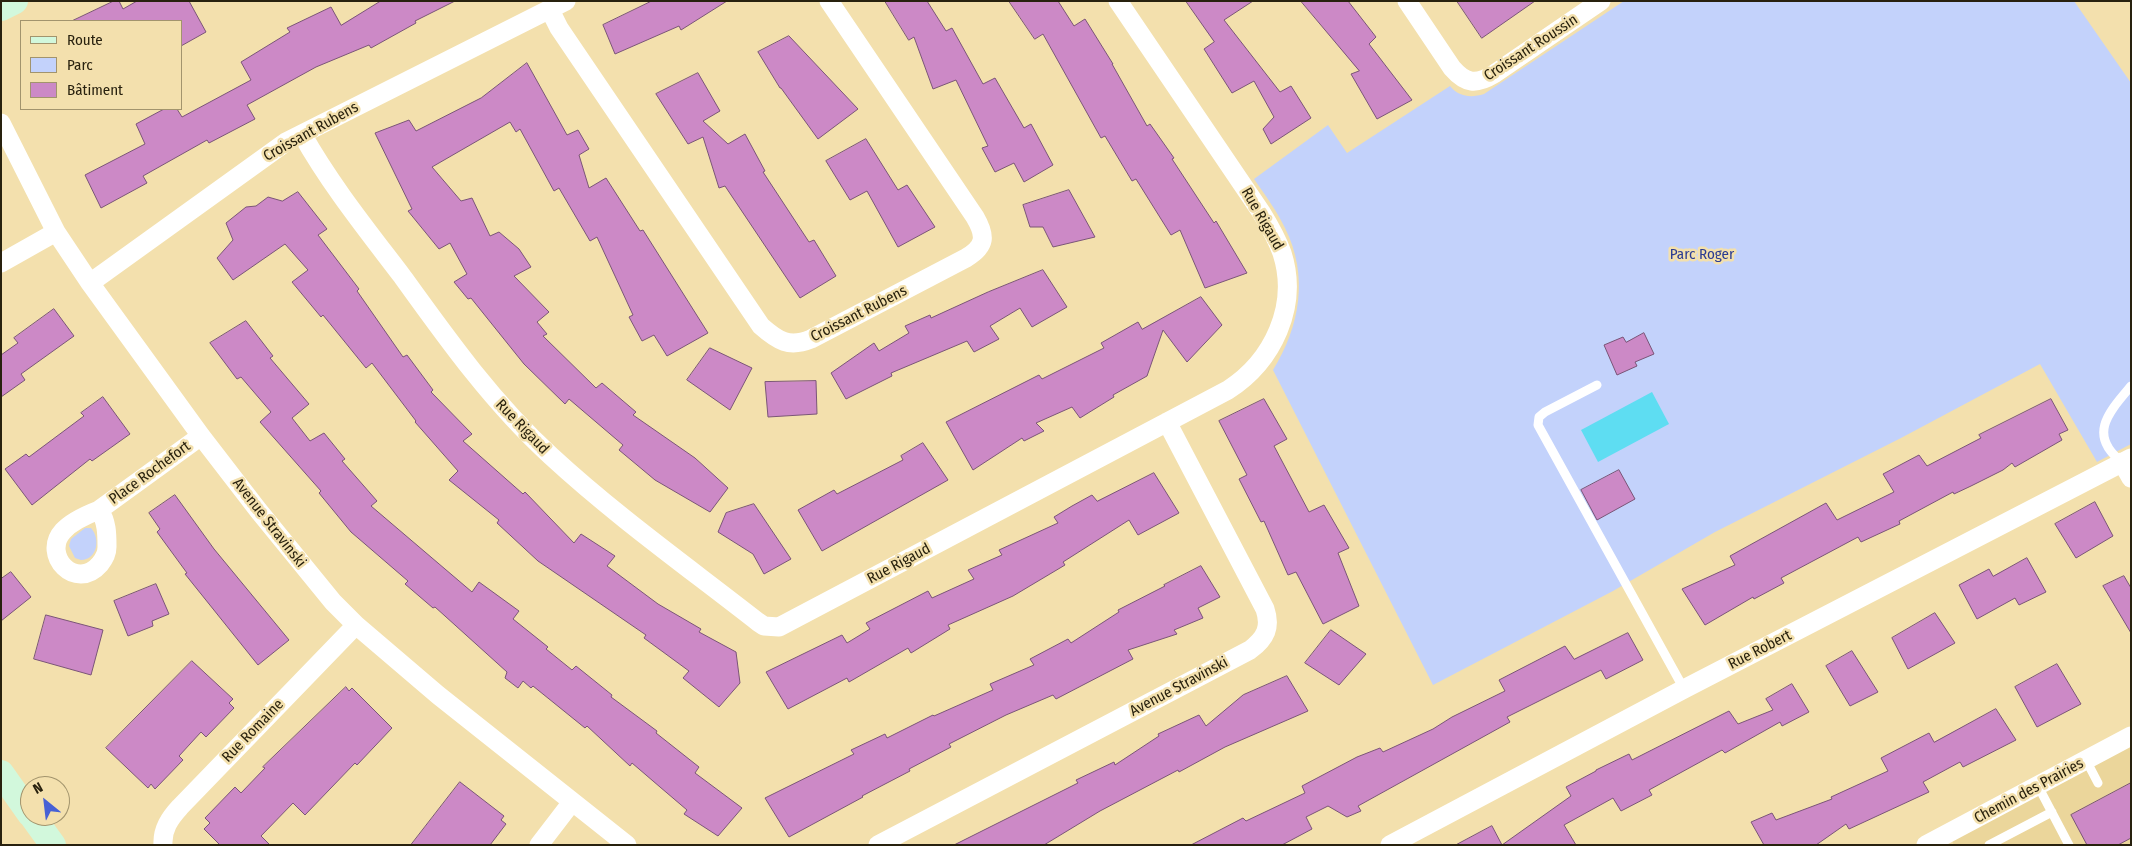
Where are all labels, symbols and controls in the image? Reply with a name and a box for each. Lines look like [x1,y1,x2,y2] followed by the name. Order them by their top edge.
[1481,11,1581,85] street label: Croissant Roussin
[20,20,182,110] legend
[67,31,103,49] text: Route
[67,56,93,74] text: Parc
[67,81,123,99] text: Bâtiment
[260,98,362,166] street label: Croissant Rubens
[1237,185,1287,253] street label: Rue Rigaud
[1670,246,1734,264] park label: Parc Roger
[808,282,910,346] street label: Croissant Rubens
[492,396,552,458] street label: Rue Rigaud
[106,437,194,509] street label: Place Rochefort
[229,475,309,571] street label: Avenue Stravinski
[864,540,934,588] street label: Rue Rigaud
[1725,626,1795,674] street label: Rue Robert
[1127,654,1231,720] street label: Avenue Stravinski
[218,696,288,766] street label: Rue Romaine
[1971,755,2087,827] street label: Chemin des Prairies
[20,776,70,826] north arrow
[30,779,46,798] text: N

